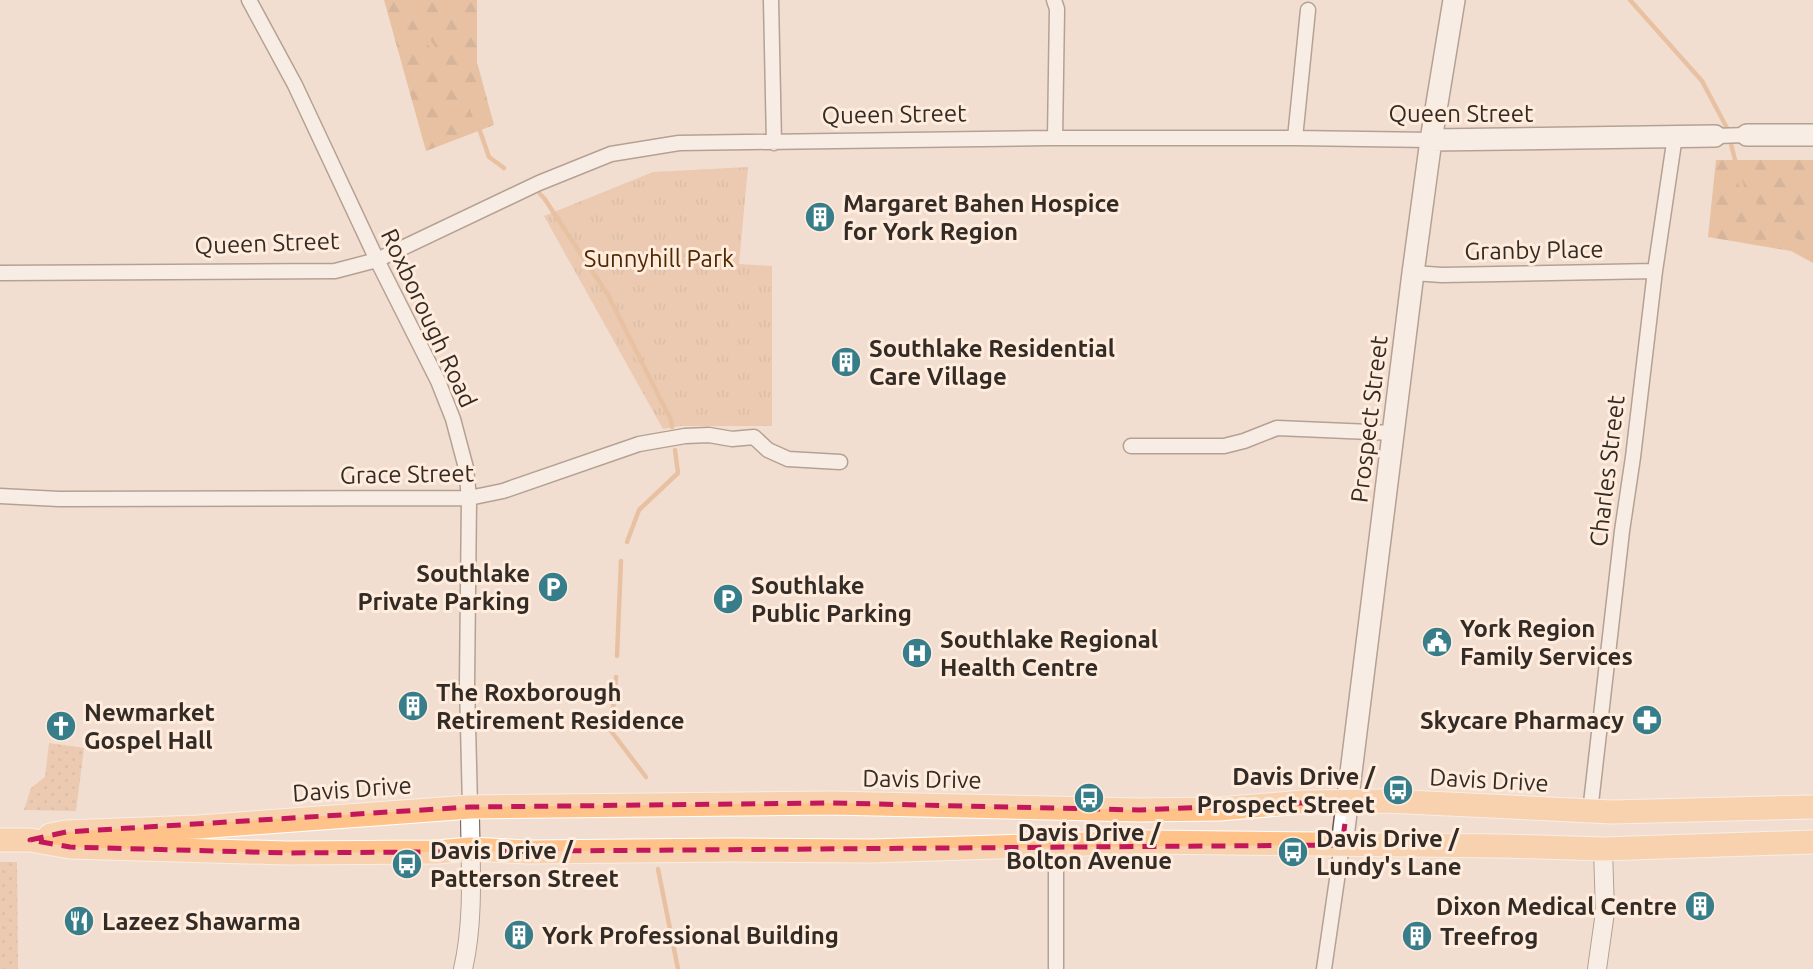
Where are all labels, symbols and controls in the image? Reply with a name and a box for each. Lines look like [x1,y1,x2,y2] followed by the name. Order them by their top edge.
[821,99,967,129] street label: Queen Street
[1388,100,1534,127] street label: Queen Street
[843,190,1120,245] place label: Margaret Bahen Hospice for York Region
[803,200,837,234] building icon: Margaret Bahen Hospice for York Region
[376,224,482,412] street label: Roxborough Road
[194,227,341,259] street label: Queen Street
[1464,235,1604,265] street label: Granby Place
[584,245,734,272] park label: Sunnyhill Park
[1345,333,1393,504] street label: Prospect Street
[869,335,1115,390] place label: Southlake Residential Care Village
[829,345,863,379] building icon: Southlake Residential Care Village
[1584,393,1630,548] street label: Charles Street
[340,459,475,489] street label: Grace Street
[357,560,530,615] place label: Southlake Private Parking
[536,570,570,604] parking icon: Southlake Private Parking
[751,572,912,627] place label: Southlake Public Parking
[711,582,745,616] parking icon: Southlake Public Parking
[1460,615,1633,670] place label: York Region Family Services
[1420,625,1454,659] public building icon: York Region Family Services
[940,626,1158,681] place label: Southlake Regional Health Centre
[900,636,934,670] hospital icon: Southlake Regional Health Centre
[436,679,685,734] place label: The Roxborough Retirement Residence
[396,689,430,723] building icon: The Roxborough Retirement Residence
[84,699,215,754] place label: Newmarket Gospel Hall
[1630,703,1664,737] pharmacy icon: Skycare Pharmacy
[1420,707,1624,734] place label: Skycare Pharmacy
[44,709,78,743] church icon: Newmarket Gospel Hall
[1197,763,1376,818] place label: Davis Drive / Prospect Street
[1429,763,1549,797] street label: Davis Drive
[862,764,982,794] street label: Davis Drive
[291,771,413,807] street label: Davis Drive
[1381,773,1415,807] bus stop icon: Davis Drive / Prospect Street
[1072,781,1106,815] bus stop icon: Davis Drive / Bolton Avenue
[1006,819,1172,874] place label: Davis Drive / Bolton Avenue
[1316,825,1462,880] place label: Davis Drive / Lundy's Lane
[1276,835,1310,869] bus stop icon: Davis Drive / Lundy's Lane
[430,837,619,892] place label: Davis Drive / Patterson Street
[390,847,424,881] bus stop icon: Davis Drive / Patterson Street
[1683,889,1717,923] building icon: Dixon Medical Centre
[1436,893,1677,920] place label: Dixon Medical Centre
[62,904,96,938] restaurant icon: Lazeez Shawarma
[102,908,301,935] place label: Lazeez Shawarma
[502,918,536,952] building icon: York Professional Building
[1400,919,1434,953] building icon: Treefrog
[542,922,839,949] place label: York Professional Building
[1440,923,1538,950] place label: Treefrog

